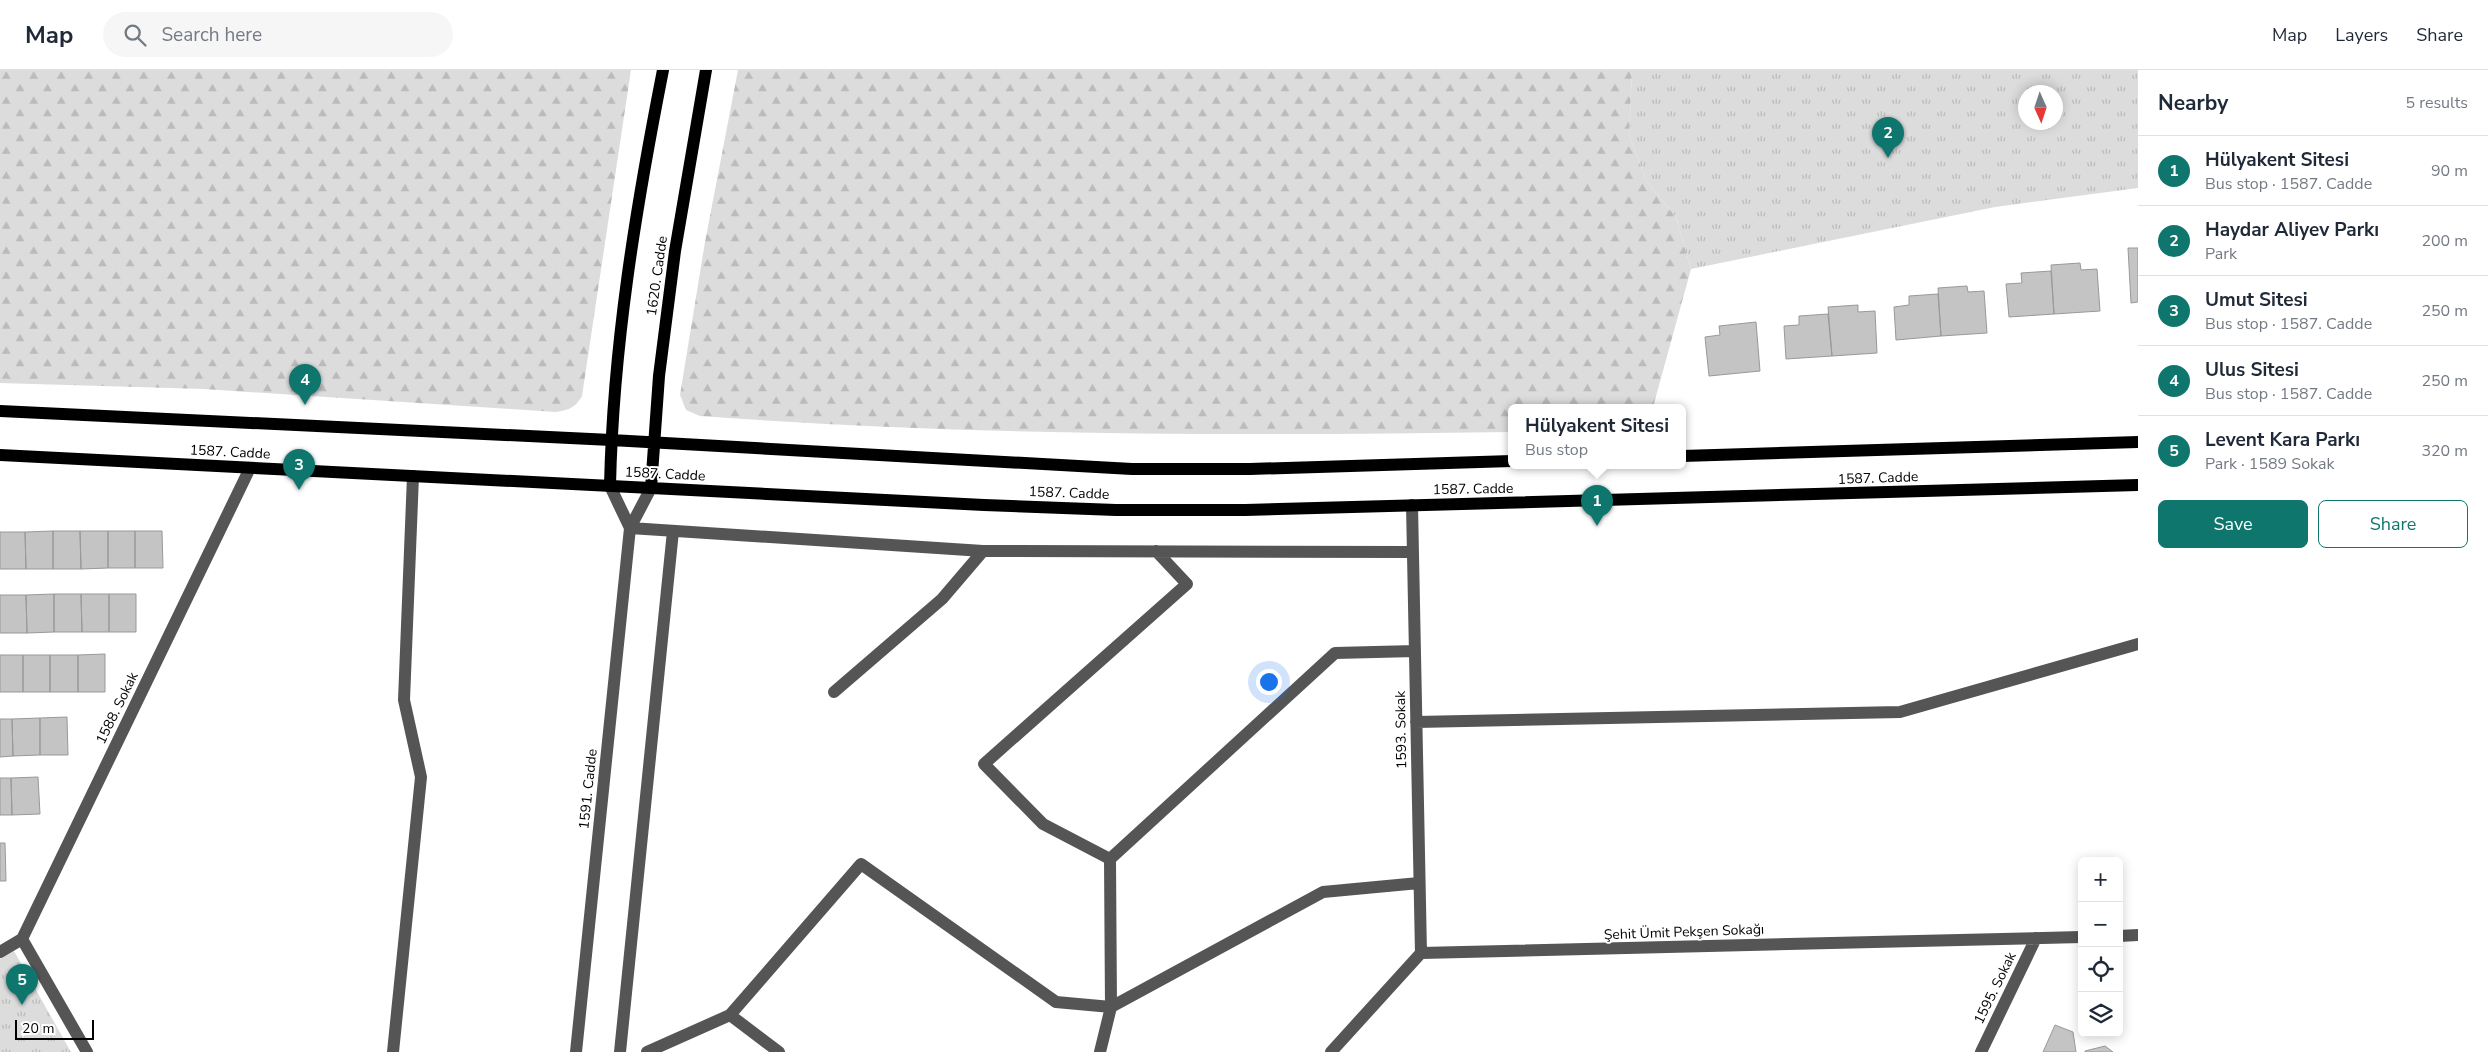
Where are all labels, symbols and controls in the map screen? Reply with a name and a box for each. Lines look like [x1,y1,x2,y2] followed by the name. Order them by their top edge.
[103,12,453,57] search box
[25,19,73,51] text: Map
[121,21,149,49] icon: search
[161,22,262,48] text: Search here
[2272,23,2307,47] text: Map
[2335,23,2388,47] text: Layers
[2416,23,2463,47] text: Share
[2018,85,2063,130] north arrow
[2158,89,2228,117] text: Nearby
[2406,92,2468,114] text: 5 results
[1872,117,1904,158] pin: 2
[2205,147,2349,173] text: Hülyakent Sitesi
[2169,160,2179,182] text: 1
[2431,160,2468,182] text: 90 m
[2205,173,2372,195] text: Bus stop · 1587. Cadde
[2205,217,2379,243] text: Haydar Aliyev Parkı
[2169,230,2179,252] text: 2
[2421,230,2468,252] text: 200 m
[642,235,672,317] street label: 1620. Cadde
[2205,243,2237,265] text: Park
[2205,287,2308,313] text: Umut Sitesi
[2169,300,2179,322] text: 3
[2421,300,2468,322] text: 250 m
[2205,313,2372,335] text: Bus stop · 1587. Cadde
[2205,357,2299,383] text: Ulus Sitesi
[289,364,321,405] pin: 4
[2169,370,2179,392] text: 4
[2421,370,2468,392] text: 250 m
[2205,383,2372,405] text: Bus stop · 1587. Cadde
[1508,404,1686,469] popup
[1525,413,1669,439] text: Hülyakent Sitesi
[2205,427,2360,453] text: Levent Kara Parkı
[1525,439,1588,461] text: Bus stop
[189,440,271,464] street label: 1587. Cadde
[2169,440,2179,462] text: 5
[2421,440,2468,462] text: 320 m
[283,449,315,490] pin: 3
[2205,453,2334,475] text: Park · 1589 Sokak
[624,462,706,486] street label: 1587. Cadde
[1837,467,1919,489] street label: 1587. Cadde
[1432,479,1514,499] street label: 1587. Cadde
[1028,482,1110,504] street label: 1587. Cadde
[1581,485,1613,526] pin: 1
[2158,500,2308,548] button: Save
[2318,500,2468,548] button: Share
[91,668,143,747] street label: 1588. Sokak
[1256,669,1282,695] your location
[1391,690,1411,769] street label: 1593. Sokak
[574,748,602,830] street label: 1591. Cadde
[2078,857,2123,1037] map controls
[2078,857,2123,902] button: +
[2078,902,2123,947] button: −
[1603,920,1765,944] street label: Şehit Ümit Pekşen Sokağı
[2078,947,2123,992] button: locate
[1969,948,2021,1027] street label: 1595. Sokak
[6,964,38,1005] pin: 5
[2078,992,2123,1037] button: layers
[15,1017,94,1040] scale bar
[22,1019,54,1038] text: 20 m

